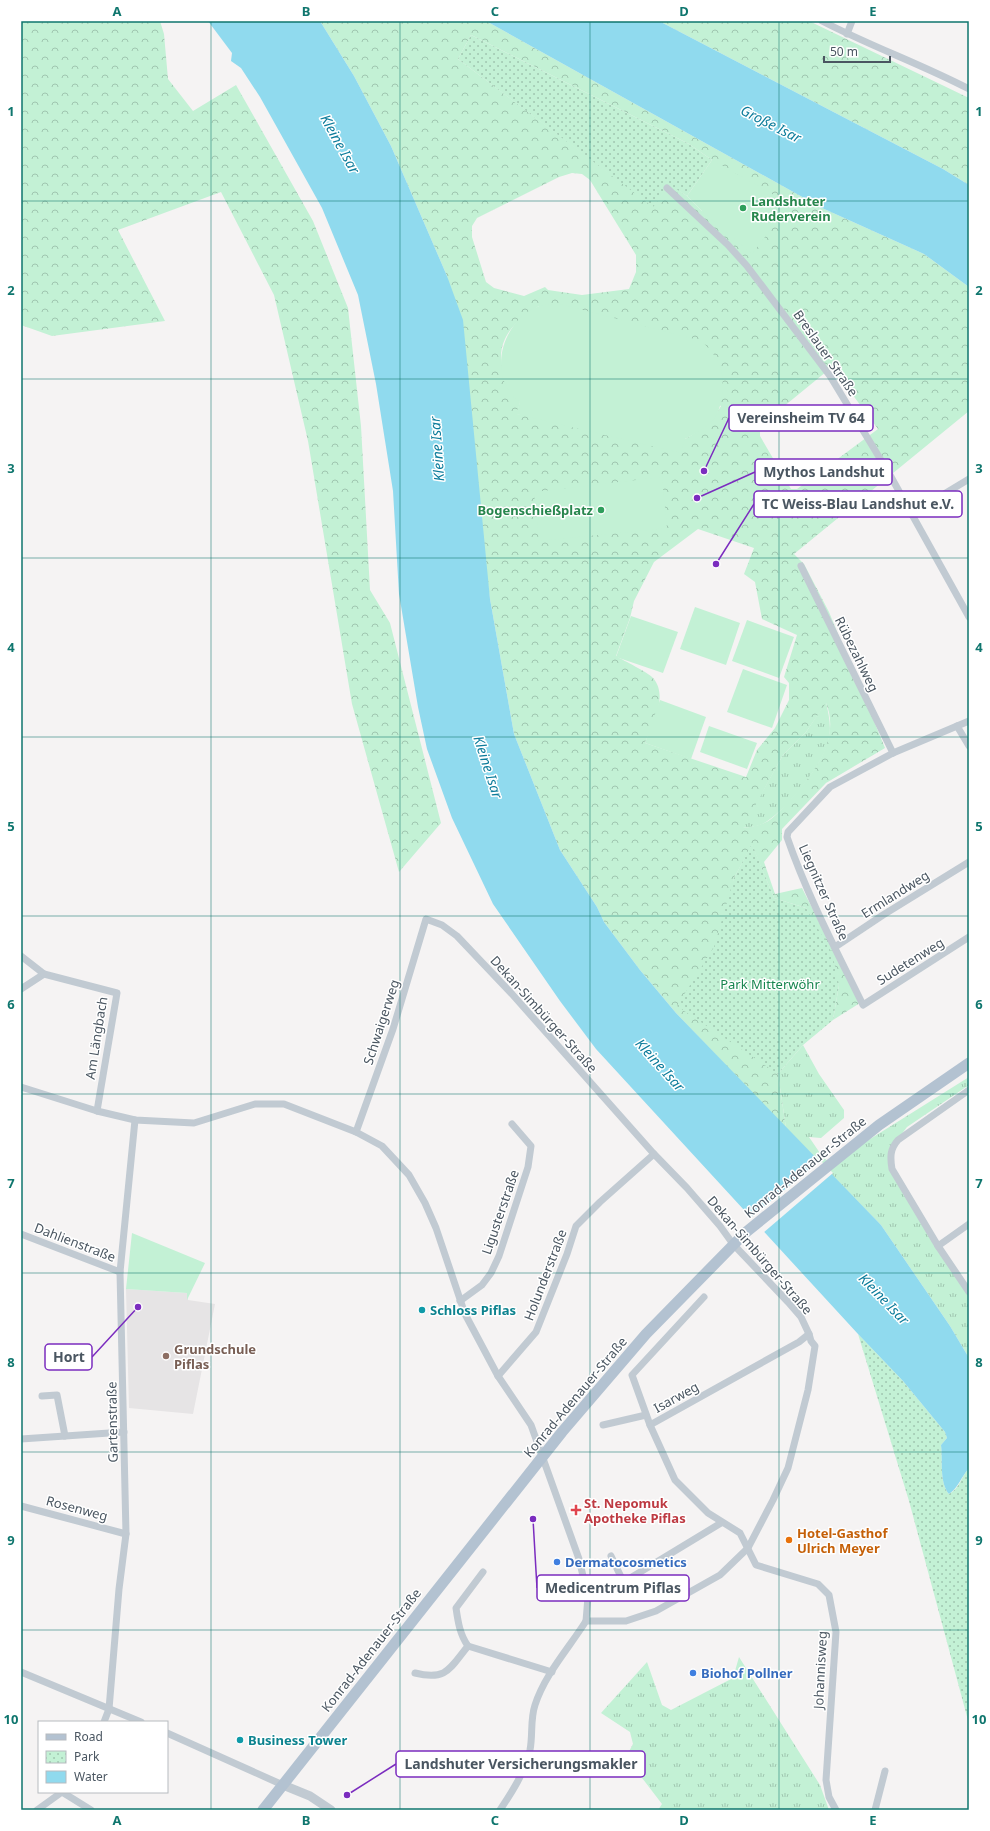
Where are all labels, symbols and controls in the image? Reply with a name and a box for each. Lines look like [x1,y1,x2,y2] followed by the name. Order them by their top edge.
[113,2,122,20] text: A
[302,2,310,20] text: B
[491,2,499,20] text: C
[679,2,689,20] text: D
[869,2,877,20] text: E
[824,38,890,64] scale bar
[830,43,858,60] text: 50 m
[738,100,805,147] water label: Große Isar
[7,102,15,120] text: 1
[975,102,983,120] text: 1
[316,111,365,177] water label: Kleine Isar
[751,192,831,225] place label: Landshuter Ruderverein
[738,203,748,213] marker: Landshuter Ruderverein
[7,281,15,299] text: 2
[975,281,983,299] text: 2
[789,306,863,400] street label: Breslauer Straße
[729,405,873,431] callout: Vereinsheim TV 64
[737,408,865,427] text: Vereinsheim TV 64
[425,416,448,482] water label: Kleine Isar
[7,459,15,477] text: 3
[755,459,892,485] callout: Mythos Landshut
[975,459,983,477] text: 3
[763,462,885,481] text: Mythos Landshut
[754,491,962,517] callout: TC Weiss-Blau Landshut e.V.
[762,494,954,513] text: TC Weiss-Blau Landshut e.V.
[477,501,593,519] place label: Bogenschießplatz
[596,505,606,515] marker: Bogenschießplatz
[831,613,883,695] street label: Rübezahlweg
[7,638,15,656] text: 4
[975,638,983,656] text: 4
[469,733,508,801] water label: Kleine Isar
[7,817,15,835] text: 5
[975,817,983,835] text: 5
[795,841,853,943] street label: Liegnitzer Straße
[858,866,932,922] street label: Ermlandweg
[873,933,947,989] street label: Sudetenweg
[487,952,601,1076] street label: Dekan-Simbürger-Straße
[720,975,820,993] park label: Park Mitterwöhr
[359,977,403,1067] street label: Schwaigerweg
[7,995,15,1013] text: 6
[81,995,111,1081] street label: Am Längbach
[975,995,983,1013] text: 6
[632,1034,689,1095] water label: Kleine Isar
[740,1112,870,1222] street label: Konrad-Adenauer-Straße
[477,1167,523,1257] street label: Ligusterstraße
[7,1174,15,1192] text: 7
[975,1174,983,1192] text: 7
[703,1192,817,1318] street label: Dekan-Simbürger-Straße
[32,1218,118,1266] street label: Dahlienstraße
[519,1227,571,1323] street label: Holunderstraße
[855,1269,914,1329] water label: Kleine Isar
[430,1301,516,1319] place label: Schloss Piflas
[417,1305,427,1315] marker: Schloss Piflas
[519,1333,631,1461] street label: Konrad-Adenauer-Straße
[174,1340,256,1373] place label: Grundschule Piflas
[45,1344,92,1370] callout: Hort
[53,1347,85,1366] text: Hort
[161,1351,171,1361] marker: Grundschule Piflas
[7,1353,15,1371] text: 8
[975,1353,983,1371] text: 8
[650,1377,702,1417] street label: Isarweg
[102,1381,122,1463] street label: Gartenstraße
[44,1491,110,1525] street label: Rosenweg
[584,1494,686,1527] place label: St. Nepomuk Apotheke Piflas
[571,1505,581,1515] marker: St. Nepomuk Apotheke Piflas
[797,1524,888,1557] place label: Hotel-Gasthof Ulrich Meyer
[7,1531,15,1549] text: 9
[975,1531,983,1549] text: 9
[784,1535,794,1545] marker: Hotel-Gasthof Ulrich Meyer
[565,1553,687,1571] place label: Dermatocosmetics
[552,1557,562,1567] marker: Dermatocosmetics
[537,1575,689,1601] callout: Medicentrum Piflas
[545,1578,681,1597] text: Medicentrum Piflas
[317,1584,425,1716] street label: Konrad-Adenauer-Straße
[809,1631,831,1711] street label: Johannisweg
[701,1664,793,1682] place label: Biohof Pollner
[688,1668,698,1678] marker: Biohof Pollner
[4,1710,18,1728] text: 10
[972,1710,986,1728] text: 10
[38,1721,168,1793] legend
[74,1728,103,1745] text: Road
[248,1731,347,1749] place label: Business Tower
[235,1735,245,1745] marker: Business Tower
[74,1748,100,1765] text: Park
[396,1751,645,1777] callout: Landshuter Versicherungsmakler
[405,1754,638,1773] text: Landshuter Versicherungsmakler
[74,1768,108,1785] text: Water
[113,1811,122,1829] text: A
[302,1811,310,1829] text: B
[491,1811,499,1829] text: C
[679,1811,689,1829] text: D
[869,1811,877,1829] text: E

